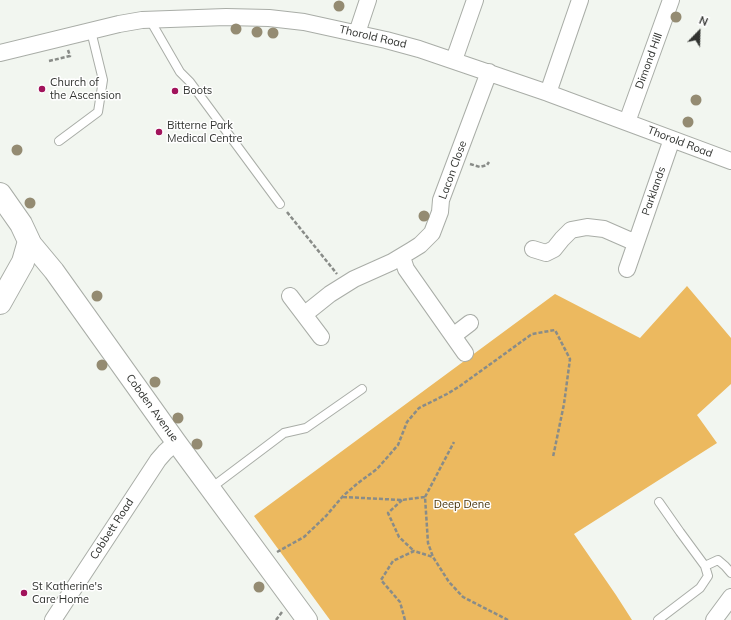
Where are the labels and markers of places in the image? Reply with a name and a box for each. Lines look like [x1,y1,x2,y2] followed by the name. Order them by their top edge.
[50,76,121,102] place label: Church of the Ascension
[37,84,47,94] marker: Church of the Ascension
[183,84,212,98] place label: Boots
[170,86,180,96] marker: Boots
[167,119,242,145] place label: Bitterne Park Medical Centre
[154,127,164,137] marker: Bitterne Park Medical Centre
[32,580,102,606] place label: St Katherine's Care Home
[19,588,29,598] marker: St Katherine's Care Home

